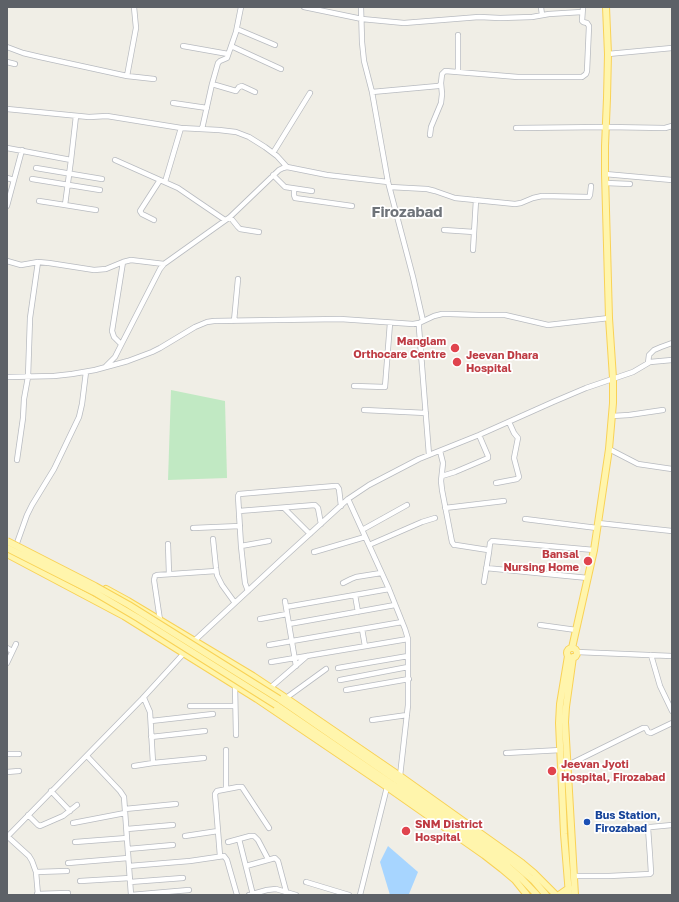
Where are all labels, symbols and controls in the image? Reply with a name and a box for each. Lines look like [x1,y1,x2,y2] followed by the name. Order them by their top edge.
[371,203,443,221] district label: Firozabad
[353,335,446,361] place label: Manglam Orthocare Centre
[449,342,461,354] marker: Manglam Orthocare Centre
[466,349,538,375] place label: Jeevan Dhara Hospital
[451,356,463,368] marker: Jeevan Dhara Hospital
[503,548,579,574] place label: Bansal Nursing Home
[582,555,594,567] marker: Bansal Nursing Home
[561,758,665,784] place label: Jeevan Jyoti Hospital, Firozabad
[546,765,558,777] marker: Jeevan Jyoti Hospital, Firozabad
[595,809,660,835] place label: Bus Station, Firozabad
[582,817,592,827] marker: Bus Station, Firozabad
[415,818,483,844] place label: SNM District Hospital
[400,825,412,837] marker: SNM District Hospital

